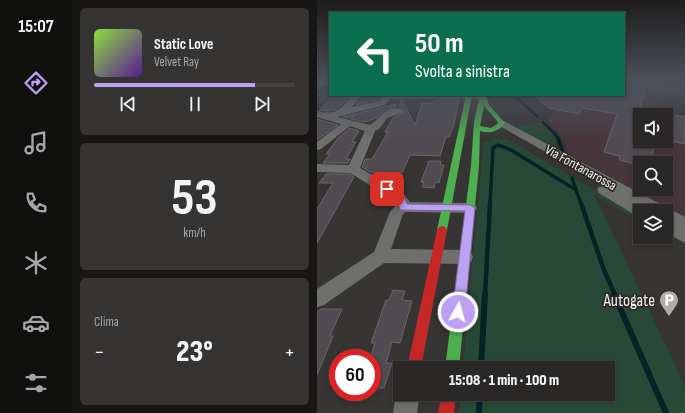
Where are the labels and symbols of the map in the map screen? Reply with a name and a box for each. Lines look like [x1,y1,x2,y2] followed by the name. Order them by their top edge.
[542,141,620,194] street label: Via Fontanarossa
[370,172,404,206] pin
[658,289,680,317] parking icon: Autogate
[437,291,479,333] position arrow
[603,291,655,311] place label: Autogate
[329,349,381,401] speed limit sign: 60

